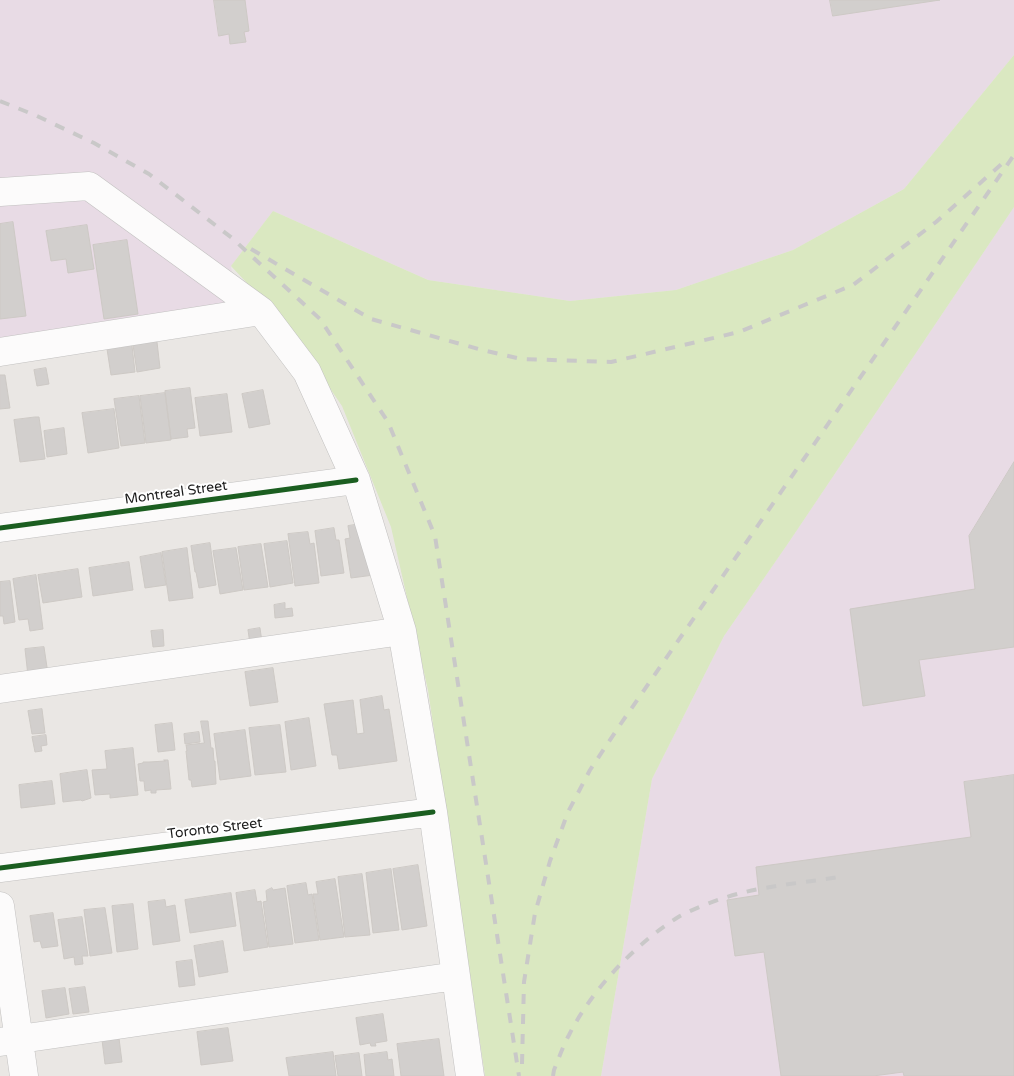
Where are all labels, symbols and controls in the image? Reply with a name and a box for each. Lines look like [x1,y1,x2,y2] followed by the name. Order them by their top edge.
[124,477,228,509] street label: Montreal Street
[167,815,263,843] street label: Toronto Street

